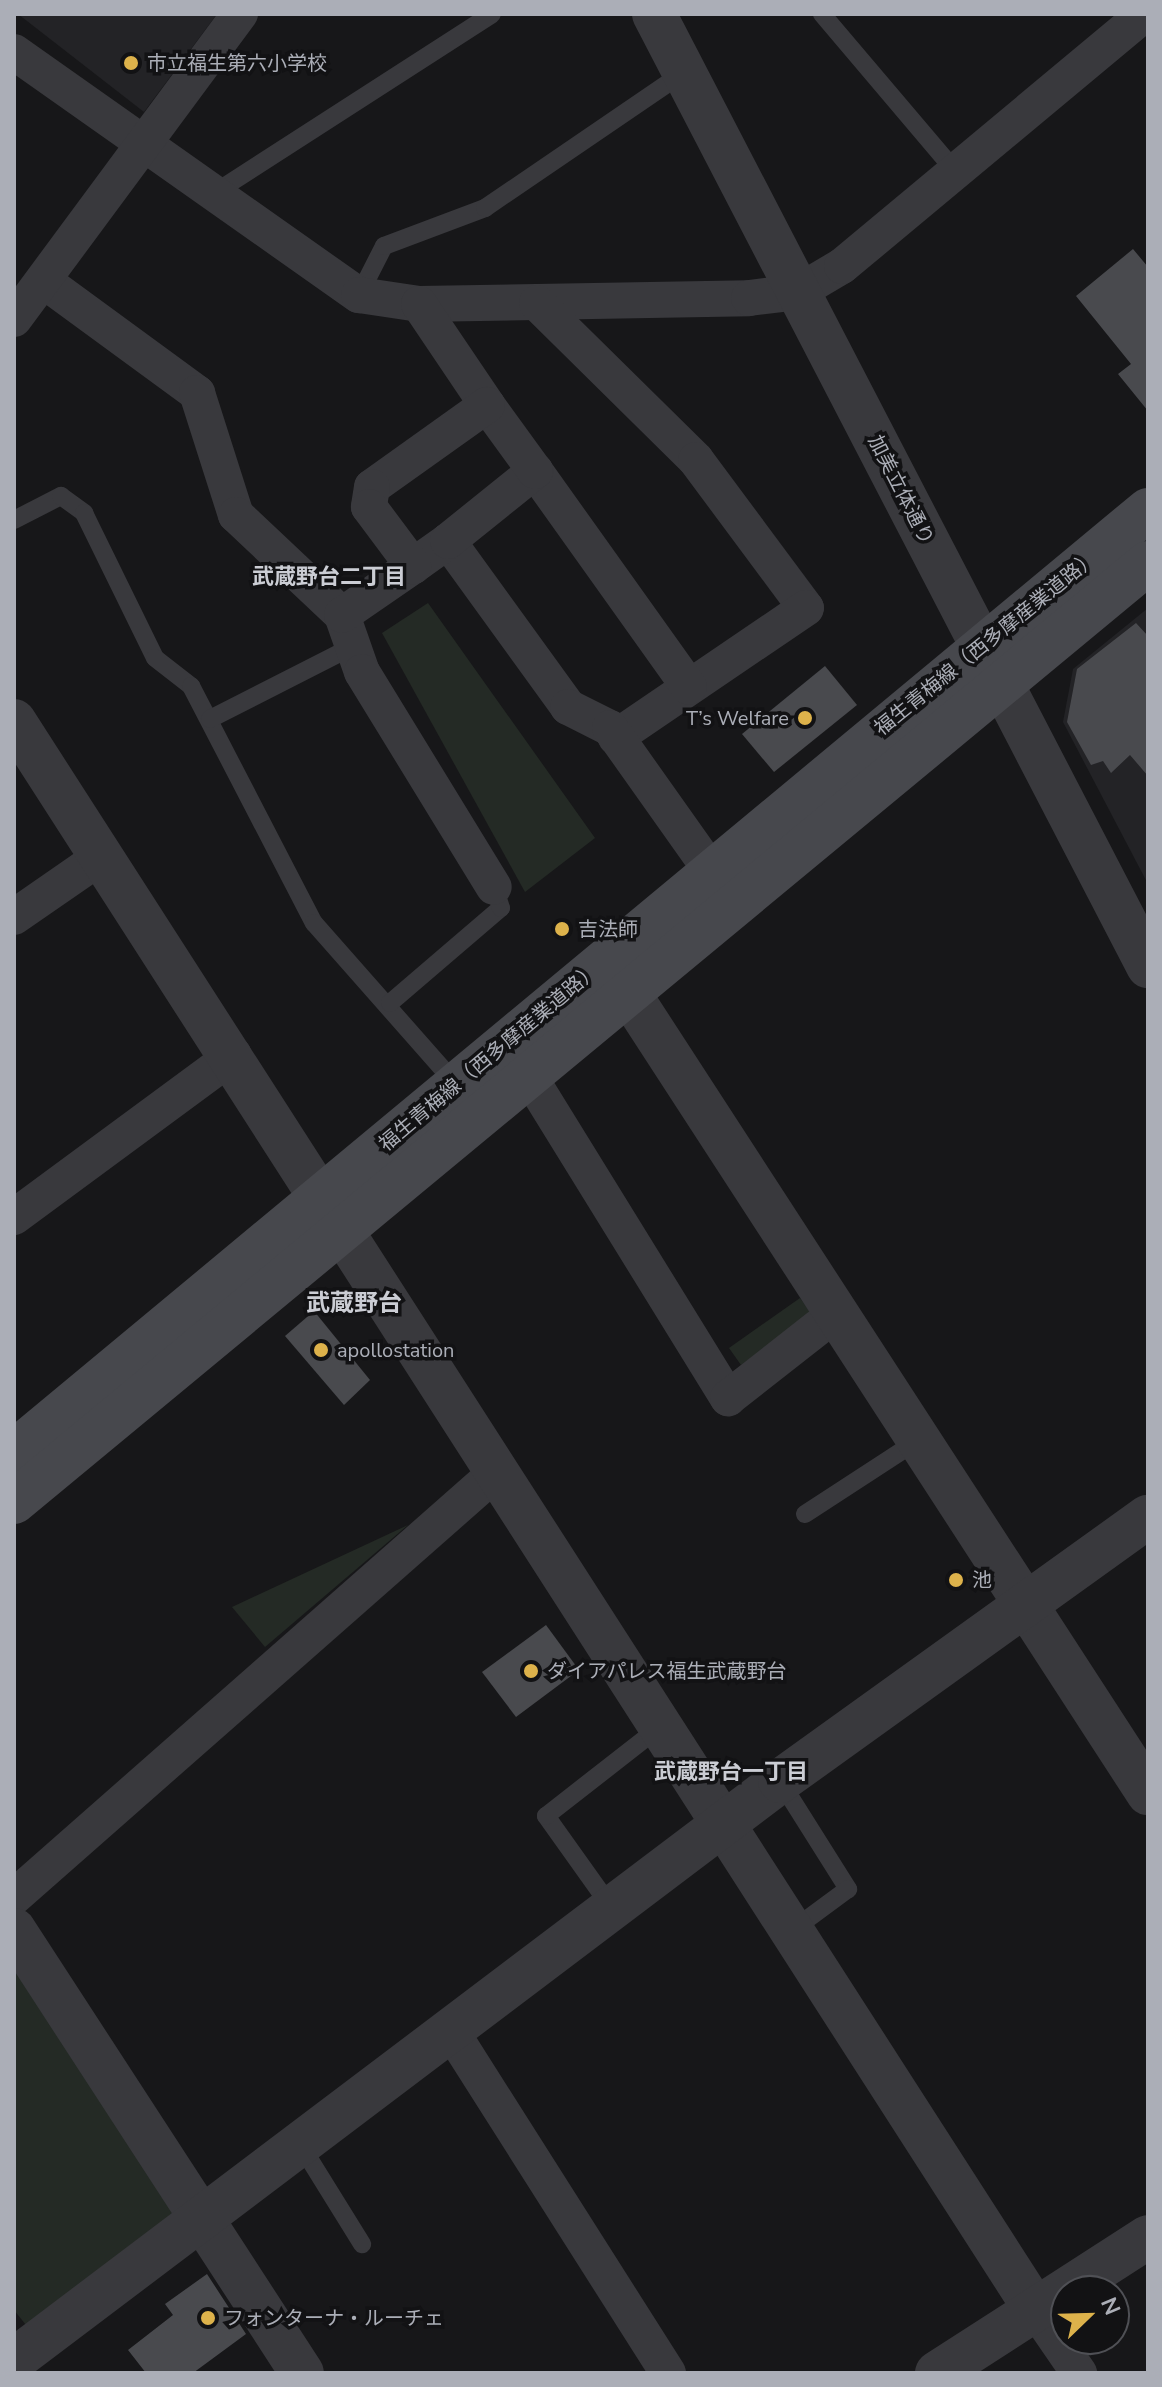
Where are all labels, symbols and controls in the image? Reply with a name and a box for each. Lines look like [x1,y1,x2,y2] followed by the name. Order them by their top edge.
[147,51,327,75] place label: 市立福生第六小学校
[122,54,140,72] marker: 市立福生第六小学校
[863,431,939,549] street label: 加美立体通り
[870,546,1102,740] street label: 福生青梅線（西多摩産業道路）
[252,565,406,591] district label: 武蔵野台二丁目
[686,706,789,730] place label: T’s Welfare
[796,709,814,727] marker: T’s Welfare
[578,917,638,941] place label: 吉法師
[553,920,571,938] marker: 吉法師
[374,958,604,1156] street label: 福生青梅線（西多摩産業道路）
[306,1290,402,1318] district label: 武蔵野台
[337,1338,454,1362] place label: apollostation
[312,1341,330,1359] marker: apollostation
[972,1568,992,1592] place label: 池
[947,1571,965,1589] marker: 池
[547,1659,787,1683] place label: ダイアパレス福生武蔵野台
[522,1662,540,1680] marker: ダイアパレス福生武蔵野台
[654,1760,808,1786] district label: 武蔵野台一丁目
[1050,2275,1130,2355] north arrow
[1093,2293,1127,2320] text: N
[224,2306,444,2330] place label: フォンターナ・ルーチェ
[199,2309,217,2327] marker: フォンターナ・ルーチェ

